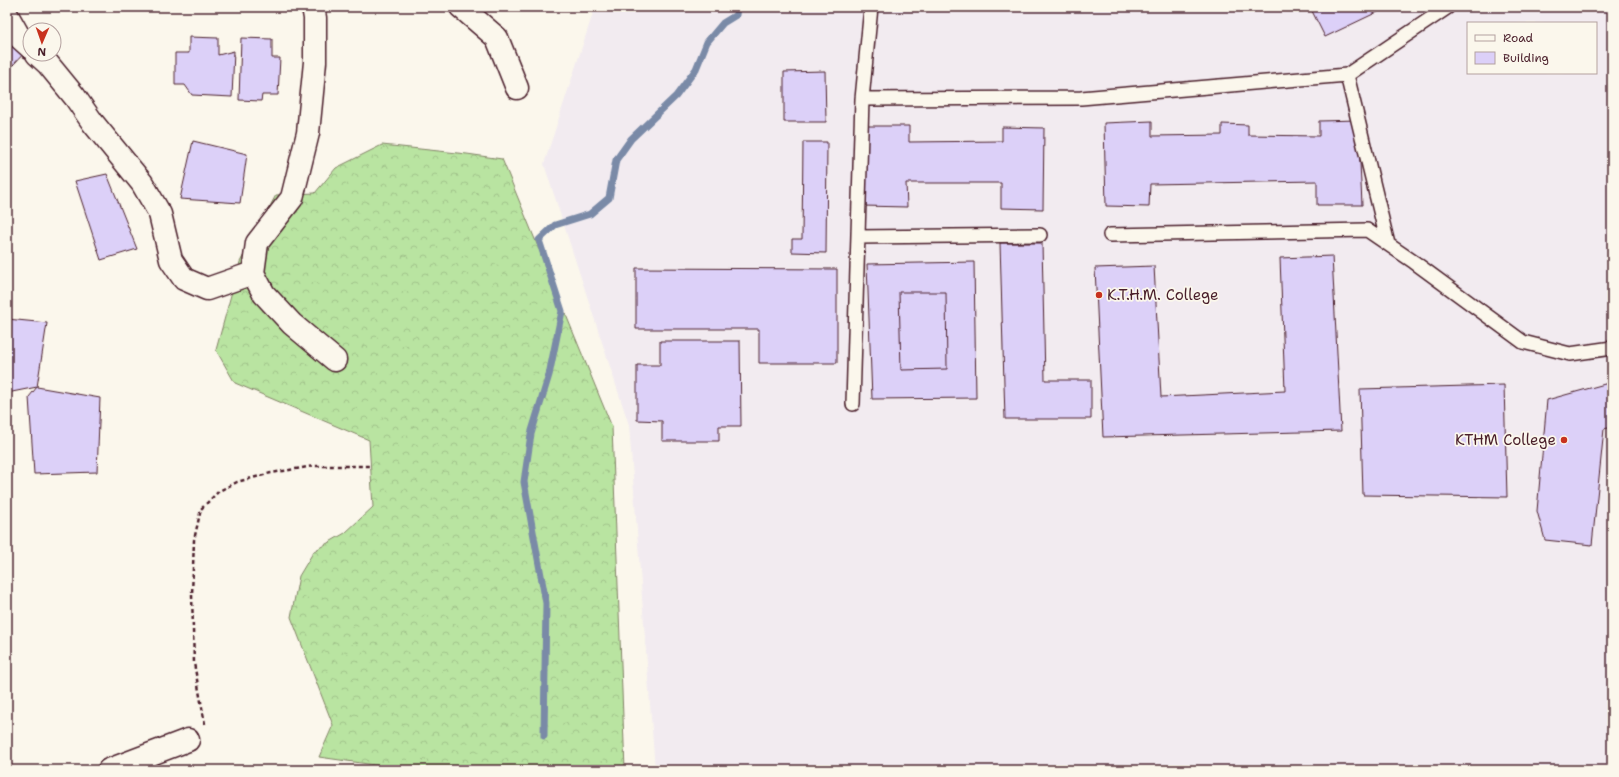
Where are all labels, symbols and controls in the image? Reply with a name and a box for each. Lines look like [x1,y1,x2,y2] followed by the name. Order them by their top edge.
[22,22,62,62] north arrow
[1467,22,1597,74] legend
[1503,30,1534,46] text: Road
[37,44,46,59] text: N
[1503,50,1549,66] text: Building
[1107,285,1219,305] place label: K.T.H.M. College
[1094,290,1104,300] marker: K.T.H.M. College
[1455,430,1556,450] place label: KTHM College
[1559,435,1569,445] marker: KTHM College

